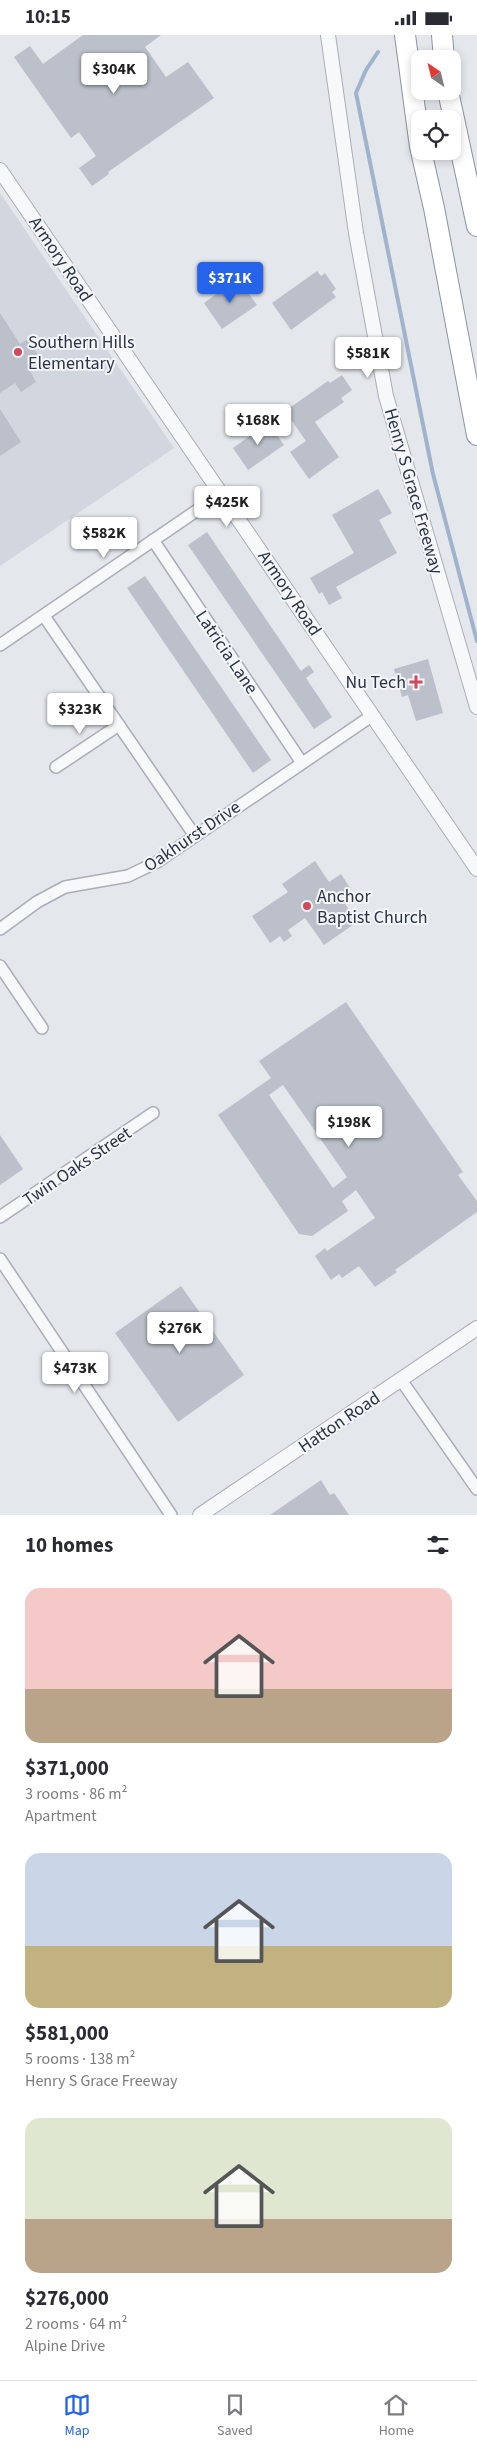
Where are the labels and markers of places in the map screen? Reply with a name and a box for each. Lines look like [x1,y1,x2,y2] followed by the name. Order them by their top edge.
[79,53,149,95] pin: $304K
[195,261,265,304] pin: $371K
[28,330,135,376] place label: Southern Hills Elementary
[333,337,403,379] pin: $581K
[12,346,24,358] marker: Southern Hills Elementary
[223,403,293,446] pin: $168K
[192,485,262,528] pin: $425K
[69,517,139,559] pin: $582K
[346,670,406,695] place label: Nu Tech
[410,676,422,688] marker: Nu Tech
[45,693,115,735] pin: $323K
[317,884,428,930] place label: Anchor Baptist Church
[301,900,313,912] marker: Anchor Baptist Church
[314,1105,384,1148] pin: $198K
[145,1311,215,1354] pin: $276K
[40,1351,110,1394] pin: $473K

